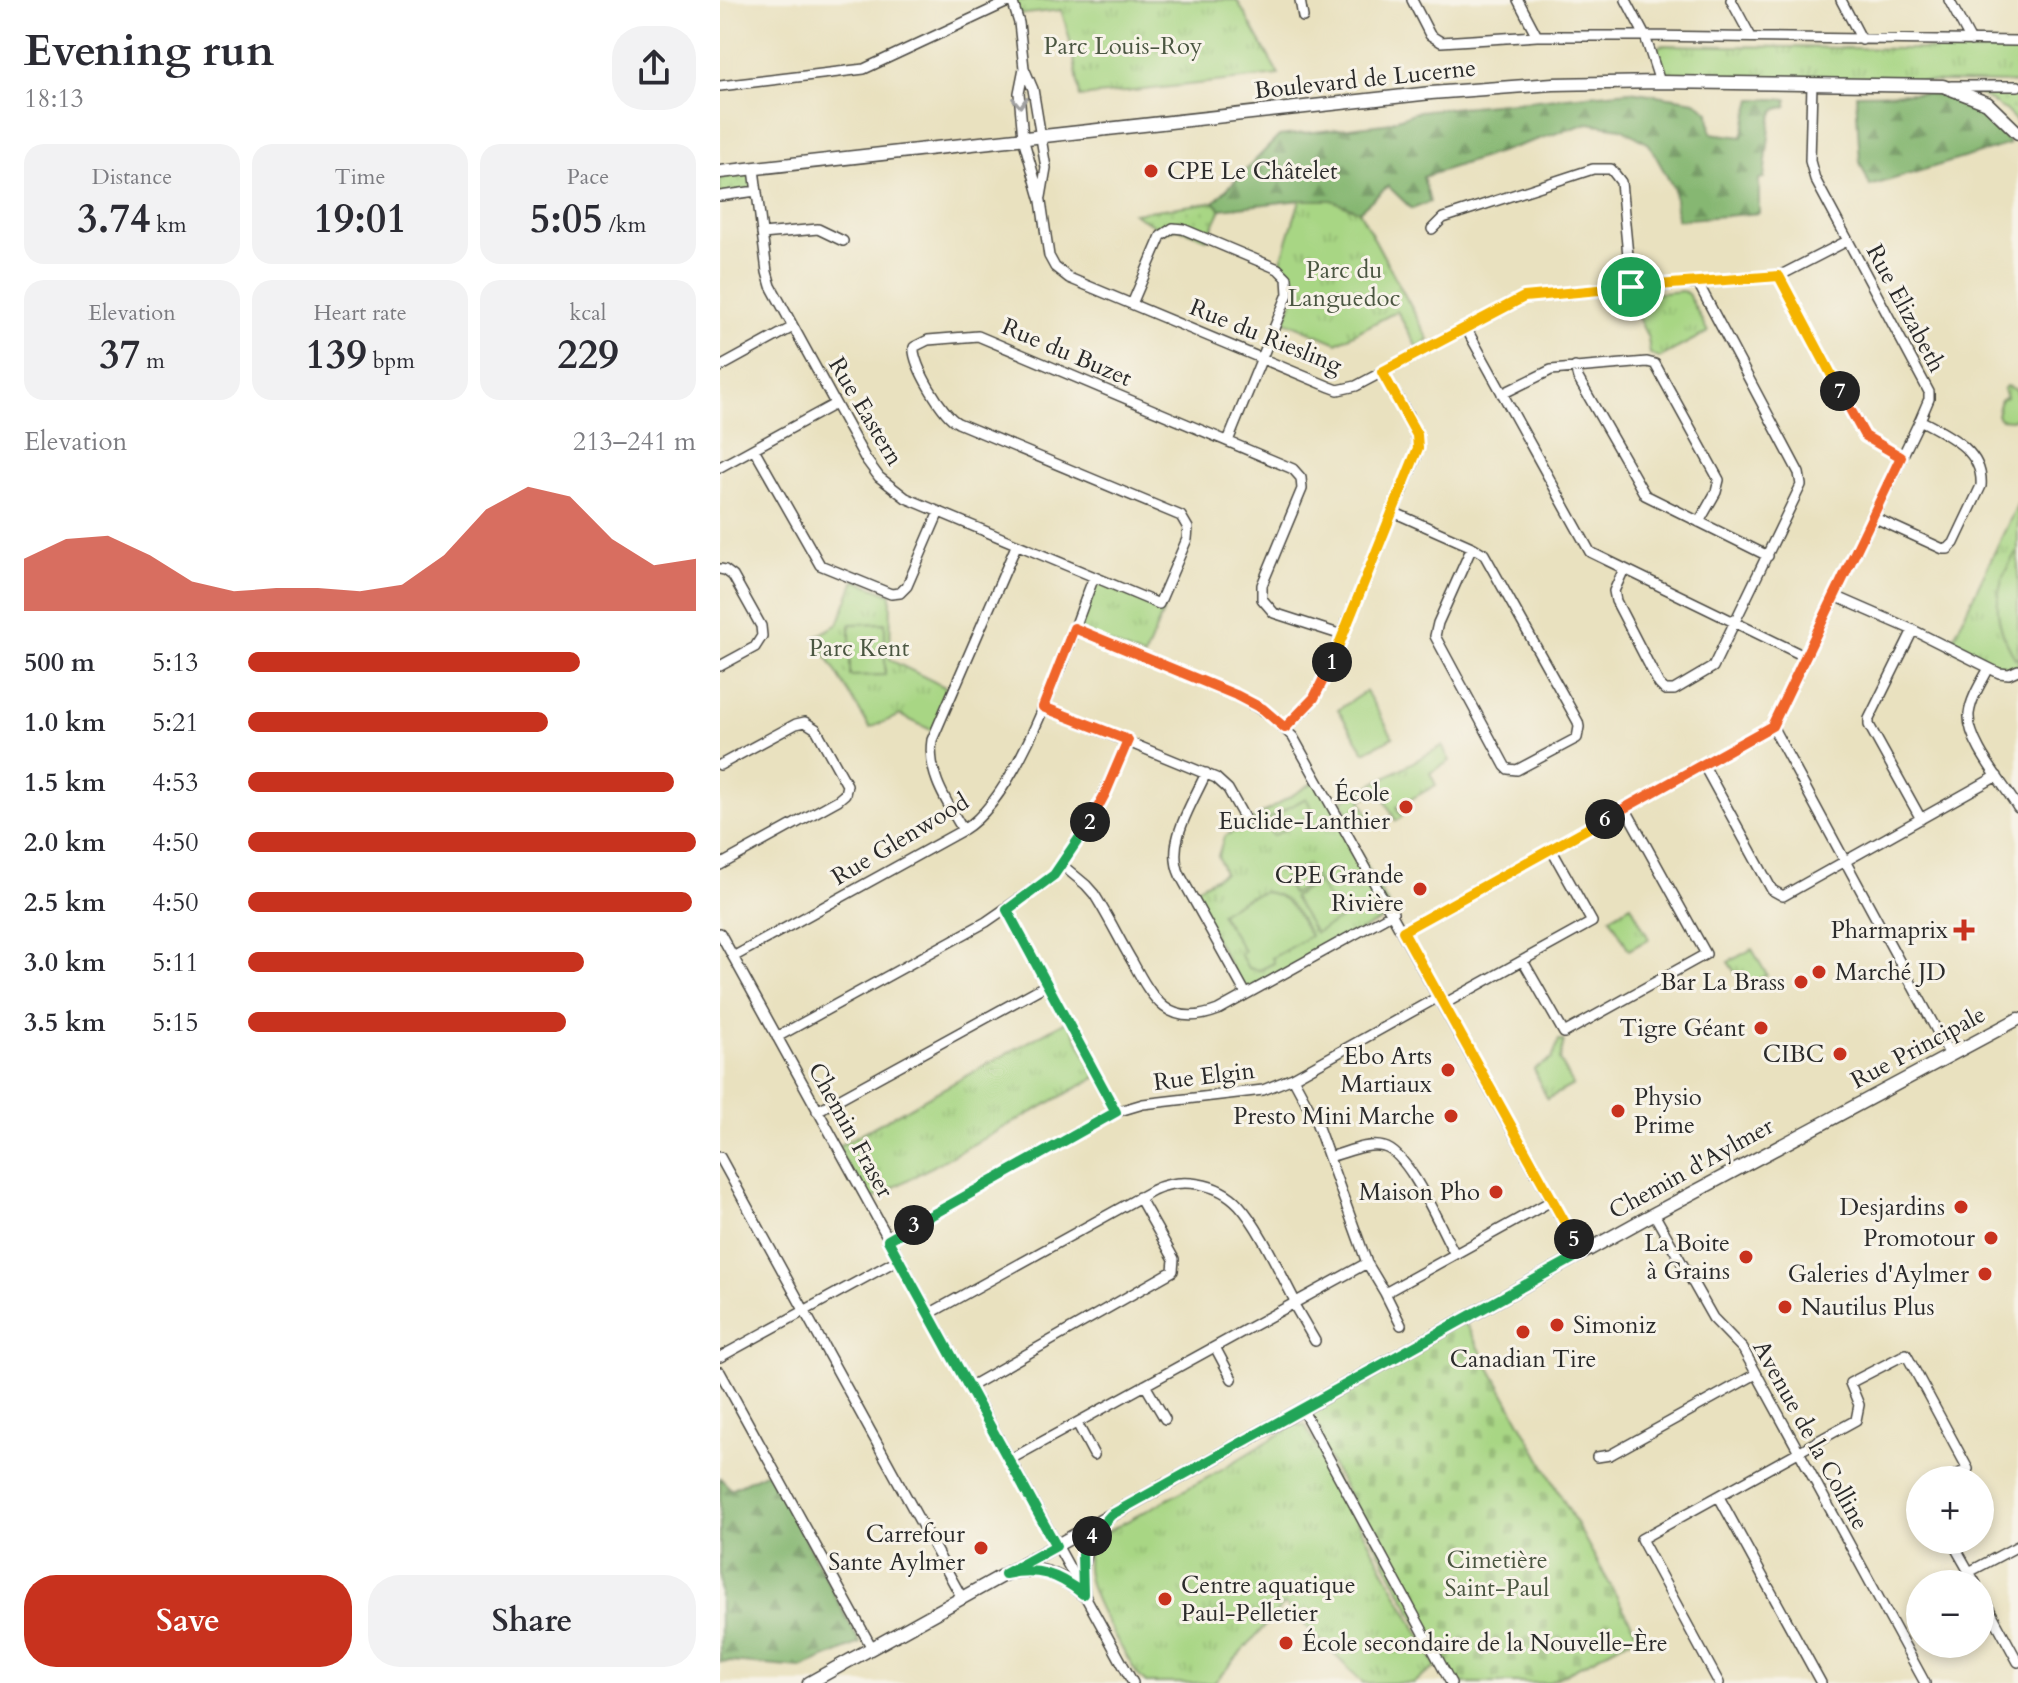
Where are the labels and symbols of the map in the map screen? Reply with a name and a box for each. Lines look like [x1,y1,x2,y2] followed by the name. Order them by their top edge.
[1043,30,1203,63] park label: Parc Louis-Roy
[1252,51,1478,108] street label: Boulevard de Lucerne
[1011,96,1028,109] one-way arrow
[1167,155,1338,188] place label: CPE Le Châtelet
[1142,162,1160,180] marker: CPE Le Châtelet
[1858,238,1953,378] street label: Rue Elizabeth
[1597,253,1665,321] pin
[1288,254,1400,315] park label: Parc du Languedoc
[1185,291,1348,382] street label: Rue du Riesling
[997,310,1137,395] street label: Rue du Buzet
[820,351,911,472] street label: Rue Eastern
[1820,371,1860,411] pin: 7
[809,632,910,665] park label: Parc Kent
[1312,642,1352,682] pin: 1
[1218,777,1390,838] place label: École Euclide-Lanthier
[825,785,975,893] street label: Rue Glenwood
[1397,798,1415,816] marker: École Euclide-Lanthier
[1585,799,1625,839] pin: 6
[1070,802,1110,842] pin: 2
[1275,859,1404,920] place label: CPE Grande Rivière
[1411,880,1429,898] marker: CPE Grande Rivière
[1831,914,1948,947] place label: Pharmaprix
[1955,921,1973,939] marker: Pharmaprix
[1835,956,1946,989] place label: Marché JD
[1810,963,1828,981] marker: Marché JD
[1660,966,1785,999] place label: Bar La Brass
[1792,973,1810,991] marker: Bar La Brass
[1845,998,1991,1097] street label: Rue Principale
[1620,1012,1745,1045] place label: Tigre Géant
[1752,1019,1770,1037] marker: Tigre Géant
[1763,1038,1824,1071] place label: CIBC
[1340,1040,1432,1101] place label: Ebo Arts Martiaux
[1831,1045,1849,1063] marker: CIBC
[1151,1054,1257,1099] street label: Rue Elgin
[800,1057,901,1204] street label: Chemin Fraser
[1439,1061,1457,1079] marker: Ebo Arts Martiaux
[1634,1081,1702,1142] place label: Physio Prime
[1233,1100,1435,1133] place label: Presto Mini Marche
[1609,1102,1627,1120] marker: Physio Prime
[1442,1107,1460,1125] marker: Presto Mini Marche
[1603,1109,1780,1227] street label: Chemin d'Aylmer
[1359,1176,1480,1209] place label: Maison Pho
[1487,1183,1505,1201] marker: Maison Pho
[1839,1191,1945,1224] place label: Desjardins
[1952,1198,1970,1216] marker: Desjardins
[894,1205,934,1245] pin: 3
[1554,1219,1594,1259] pin: 5
[1863,1222,1975,1255] place label: Promotour
[1644,1227,1730,1288] place label: La Boite à Grains
[1982,1229,2000,1247] marker: Promotour
[1737,1248,1755,1266] marker: La Boite à Grains
[1788,1258,1969,1291] place label: Galeries d'Aylmer
[1976,1265,1994,1283] marker: Galeries d'Aylmer
[1801,1291,1935,1324] place label: Nautilus Plus
[1776,1298,1794,1316] marker: Nautilus Plus
[1573,1309,1656,1342] place label: Simoniz
[1548,1316,1566,1334] marker: Simoniz
[1514,1323,1532,1341] marker: Canadian Tire
[1745,1334,1876,1536] street label: Avenue de la Colline
[1450,1343,1596,1376] place label: Canadian Tire
[1072,1516,1112,1556] pin: 4
[828,1518,965,1579] place label: Carrefour Sante Aylmer
[972,1539,990,1557] marker: Carrefour Sante Aylmer
[1445,1544,1549,1605] park label: Cimetière Saint-Paul
[1181,1569,1356,1630] place label: Centre aquatique Paul-Pelletier
[1156,1590,1174,1608] marker: Centre aquatique Paul-Pelletier
[1302,1627,1668,1660] place label: École secondaire de la Nouvelle-Ère
[1277,1634,1295,1652] marker: École secondaire de la Nouvelle-Ère

